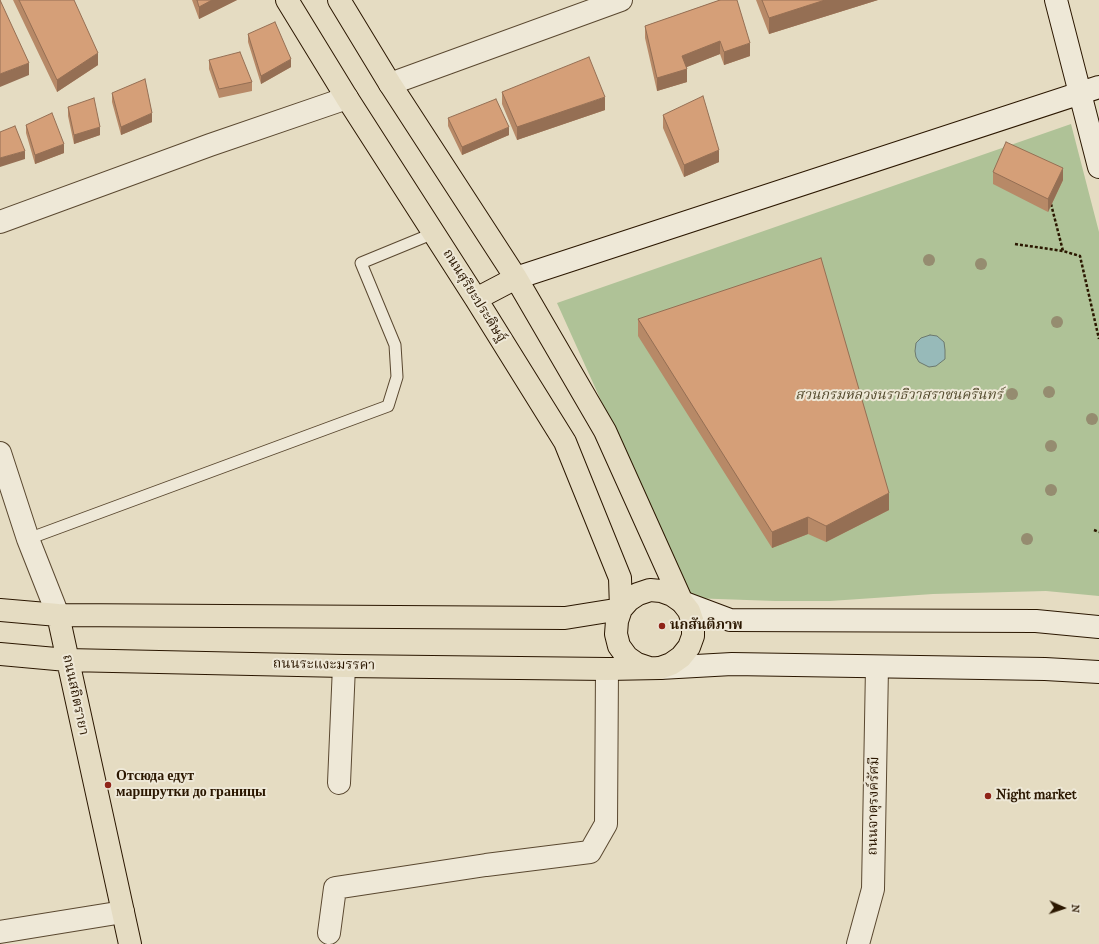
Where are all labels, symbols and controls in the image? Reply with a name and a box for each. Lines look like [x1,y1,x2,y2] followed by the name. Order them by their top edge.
[439,246,509,346] street label: ถนนสุริยะประดิษฐ์
[795,388,1003,404] park label: สวนกรมหลวงนราธิวาสราชนครินทร์
[670,618,743,634] place label: นกสันติภาพ
[657,621,667,631] marker: นกสันติภาพ
[58,653,92,737] street label: ถนนสถิตรายา
[273,656,375,674] street label: ถนนระแงะมรรคา
[865,756,883,856] street label: ถนนจาตุรงค์รัศมี
[116,769,266,802] place label: Отсюда едут маршрутки до границы
[103,780,113,790] marker: Отсюда едут маршрутки до границы
[996,788,1077,804] place label: Night market
[983,791,993,801] marker: Night market
[1043,888,1083,928] north arrow
[1069,904,1082,913] text: N

